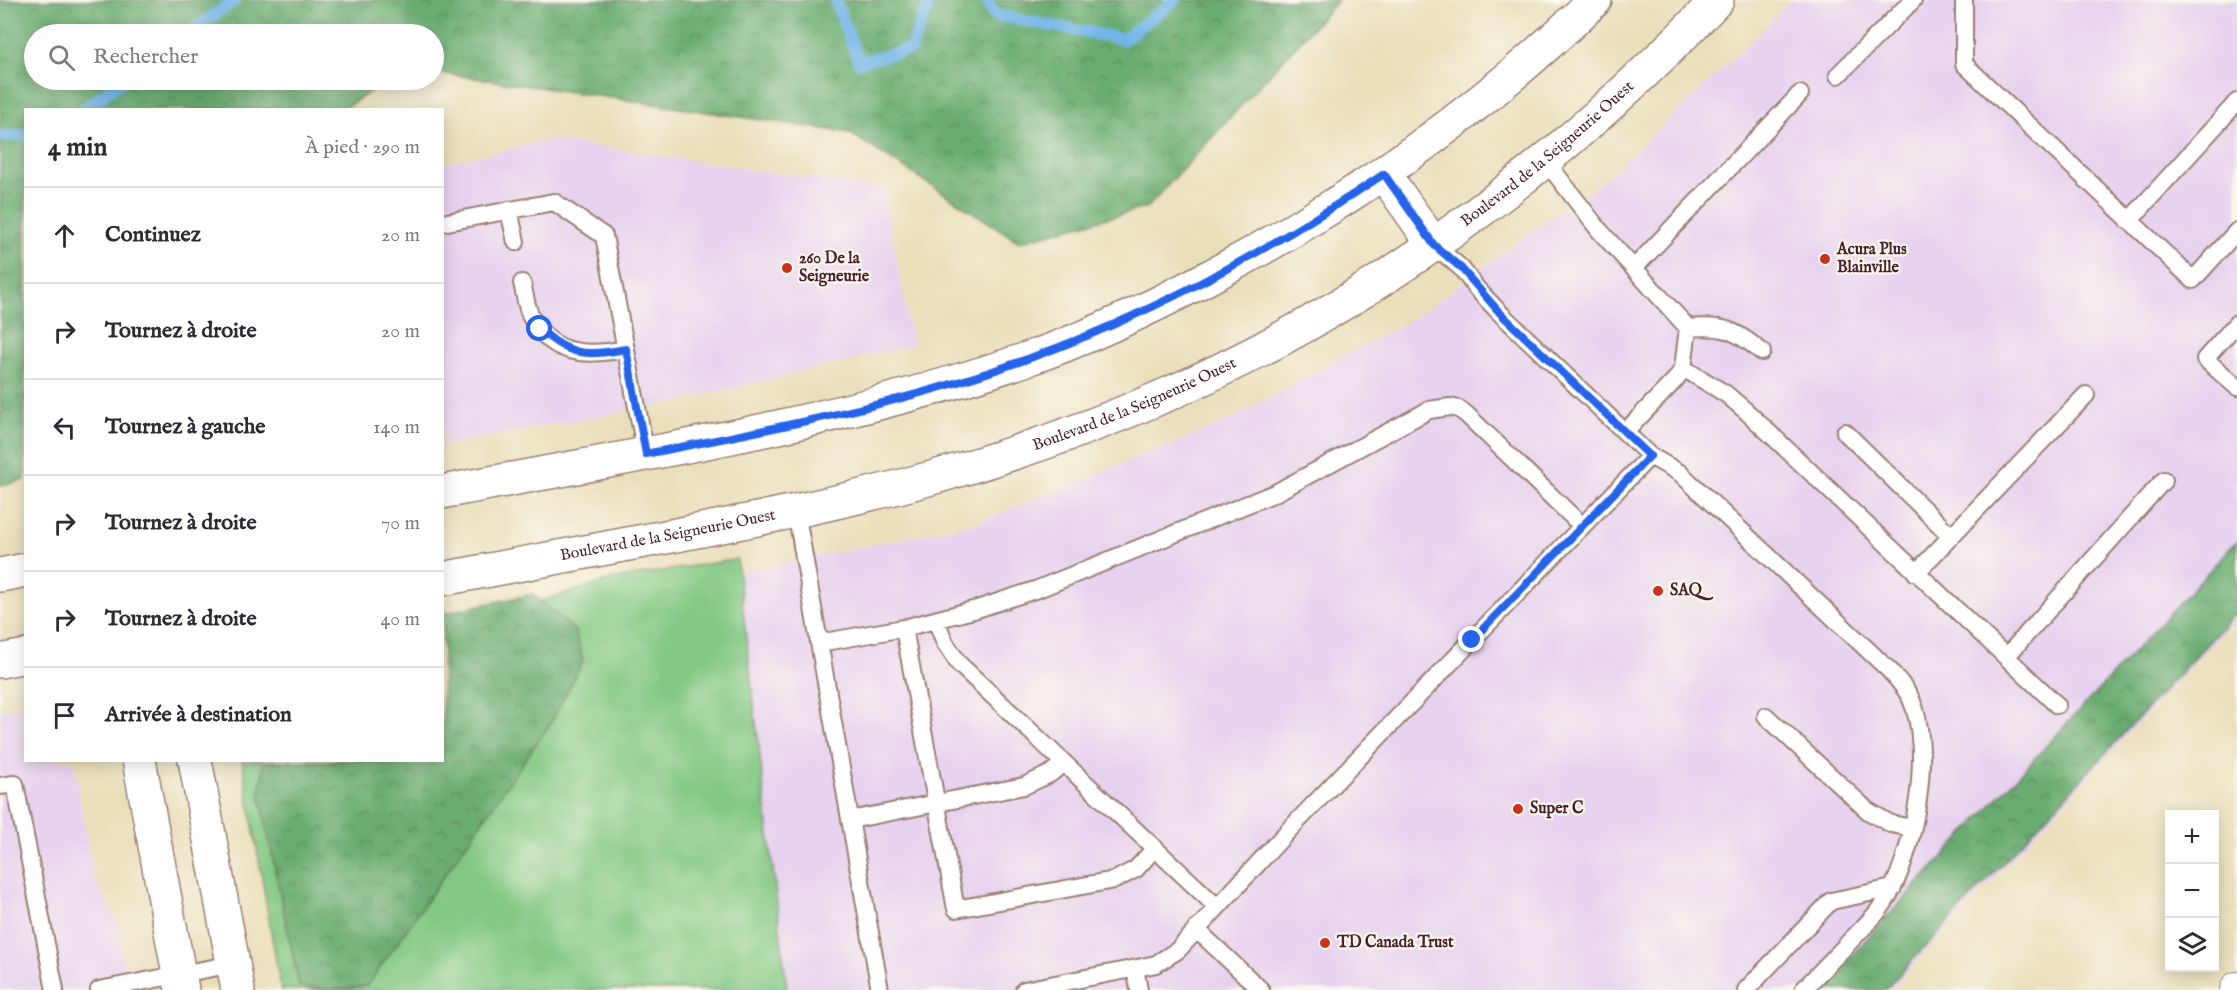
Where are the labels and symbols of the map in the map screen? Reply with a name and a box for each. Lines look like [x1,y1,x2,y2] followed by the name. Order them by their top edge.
[1457,77,1639,232] street label: Boulevard de la Seigneurie Ouest
[1836,240,1907,278] place label: Acura Plus Blainville
[799,249,870,287] place label: 260 De la Seigneurie
[1818,252,1832,266] marker: Acura Plus Blainville
[780,261,794,275] marker: 260 De la Seigneurie
[526,315,552,341] route start
[1030,353,1240,456] street label: Boulevard de la Seigneurie Ouest
[559,505,778,566] street label: Boulevard de la Seigneurie Ouest
[1670,581,1714,601] place label: SAQ
[1651,584,1665,598] marker: SAQ
[1458,626,1484,652] route end
[1530,799,1584,819] place label: Super C
[1511,802,1525,816] marker: Super C
[1336,933,1454,953] place label: TD Canada Trust
[1318,936,1332,950] marker: TD Canada Trust

